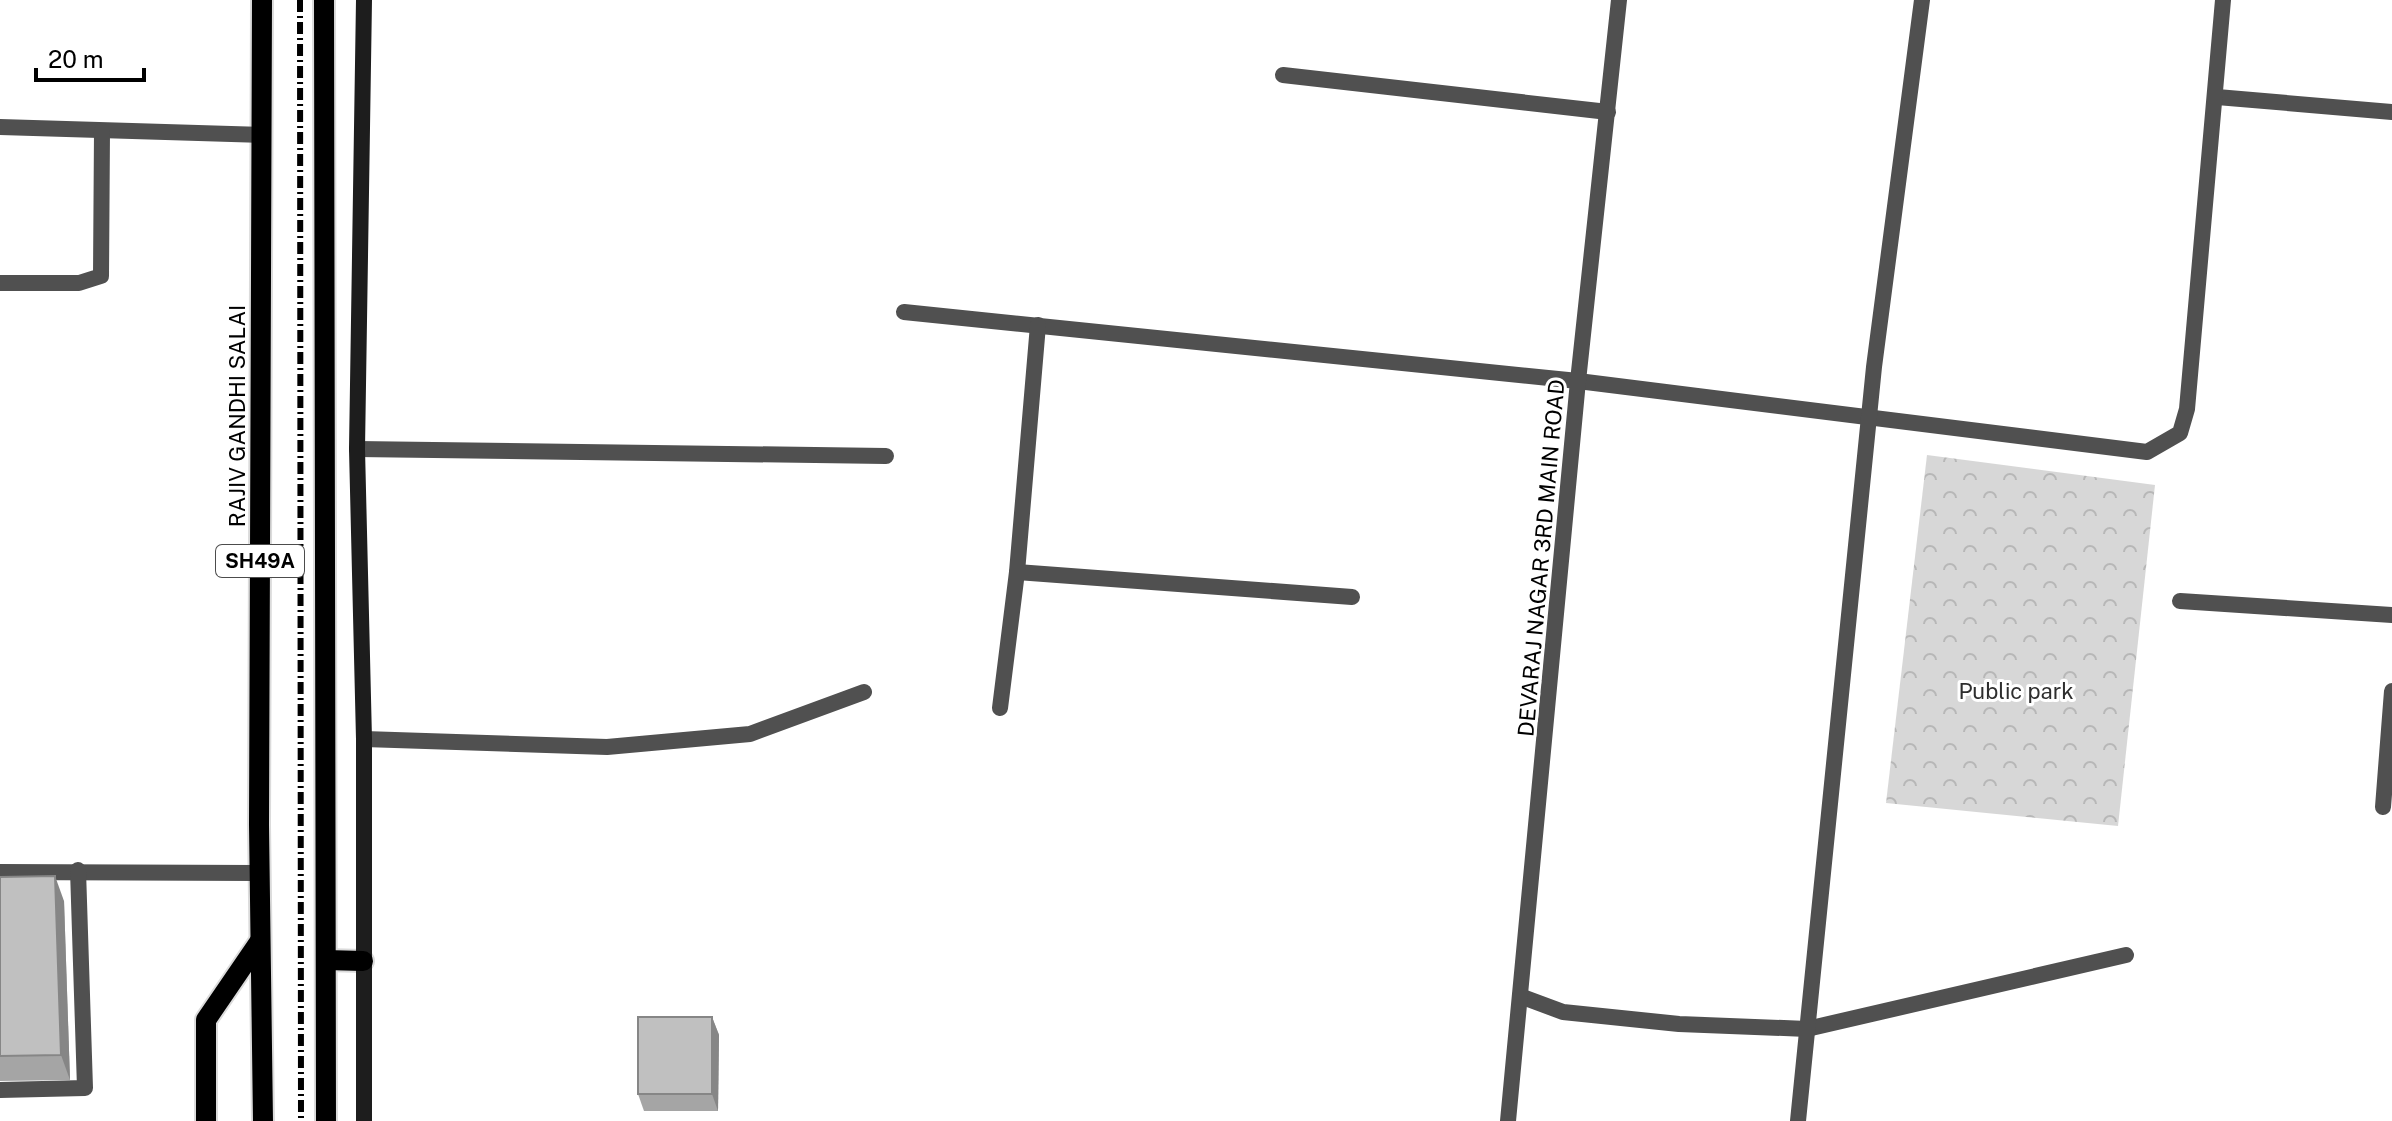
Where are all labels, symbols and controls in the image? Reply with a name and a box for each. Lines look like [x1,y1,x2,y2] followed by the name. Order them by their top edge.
[36,32,144,82] scale bar
[48,45,104,73] text: 20 m
[224,305,250,527] street label: RAJIV GANDHI SALAI
[1512,378,1570,738] street label: DEVARAJ NAGAR 3RD MAIN ROAD
[216,545,304,577] road number: SH49A
[1958,678,2074,704] park label: Public park

